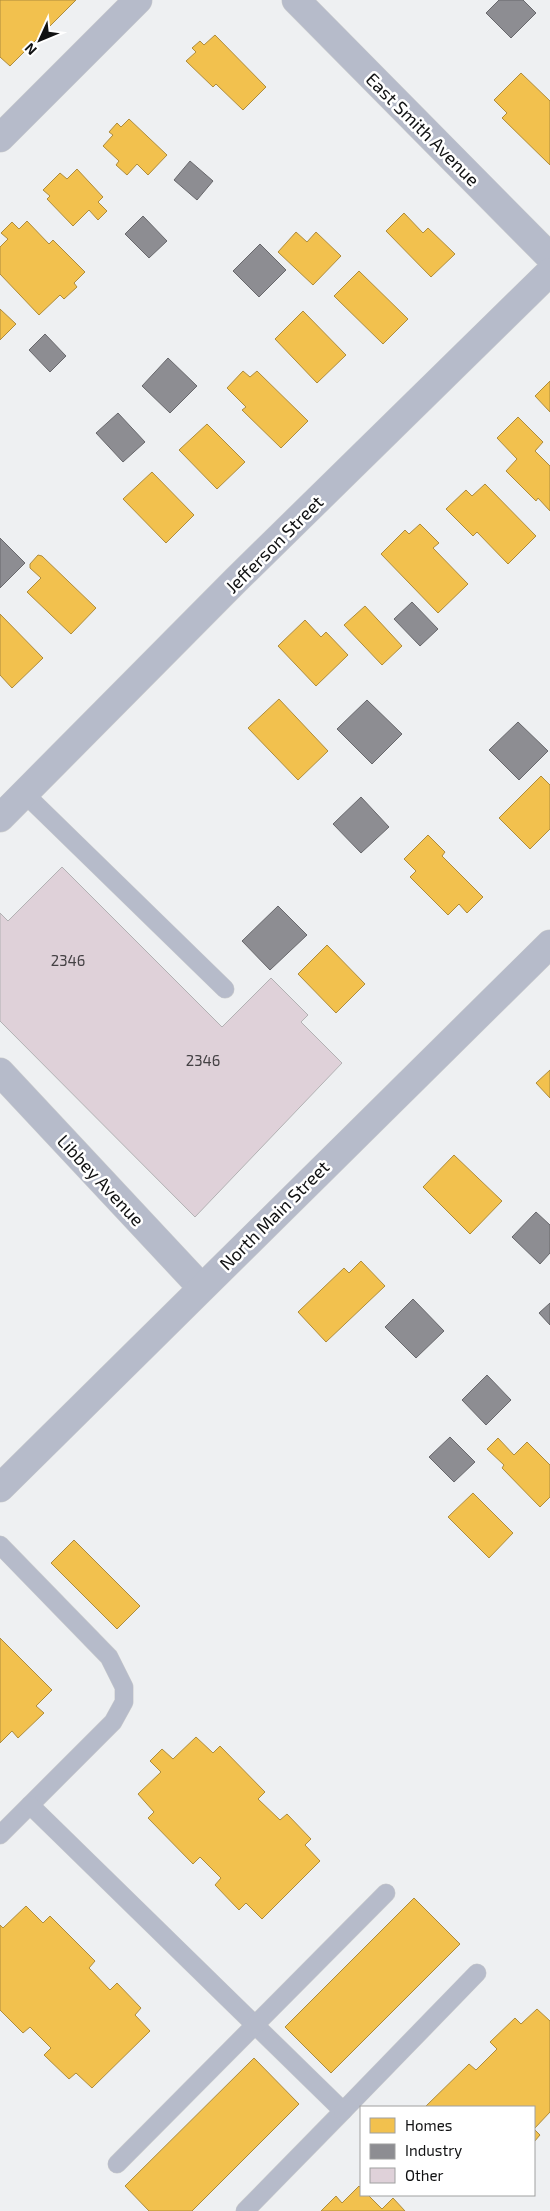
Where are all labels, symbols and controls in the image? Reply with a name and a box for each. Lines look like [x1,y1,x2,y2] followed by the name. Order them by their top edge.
[15,15,65,65] north arrow
[21,40,40,59] text: N
[362,68,484,190] street label: East Smith Avenue
[221,490,328,597] street label: Jefferson Street
[51,951,85,969] house number: 2346
[186,1051,220,1069] house number: 2346
[53,1130,149,1230] street label: Libbey Avenue
[215,1155,334,1274] street label: North Main Street
[360,2106,535,2196] legend
[405,2116,452,2134] text: Homes
[405,2141,462,2159] text: Industry
[405,2166,444,2184] text: Other

